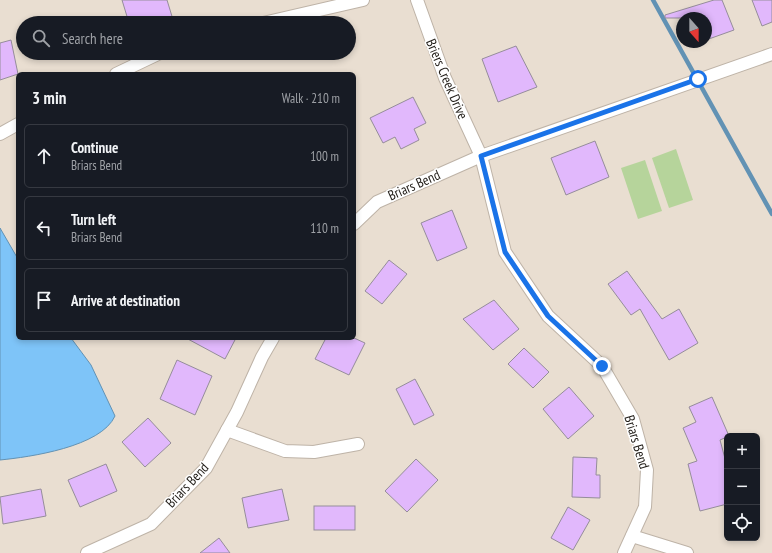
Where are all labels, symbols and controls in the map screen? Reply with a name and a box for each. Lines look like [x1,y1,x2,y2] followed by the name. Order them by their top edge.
[676,12,712,48] north arrow
[16,16,356,60] search box
[30,27,52,49] icon: search
[62,29,123,48] text: Search here
[422,36,472,122] street label: Briers Creek Drive
[689,70,707,88] route start
[32,87,66,109] text: 3 min
[282,90,340,107] text: Walk · 210 m
[71,138,118,157] text: Continue
[33,145,55,167] icon: ahead
[310,148,339,165] text: 100 m
[71,157,122,174] text: Briars Bend
[385,166,443,204] street label: Briars Bend
[71,210,116,229] text: Turn left
[33,217,55,239] icon: left
[310,220,339,237] text: 110 m
[71,229,122,246] text: Briars Bend
[33,289,55,311] icon: arrive
[71,291,180,310] text: Arrive at destination
[593,357,611,375] route end
[620,413,654,471] street label: Briars Bend
[724,433,760,541] map controls
[724,433,760,469] button: +
[162,459,212,511] street label: Briars Bend
[724,469,760,505] button: −
[724,505,760,541] button: locate

